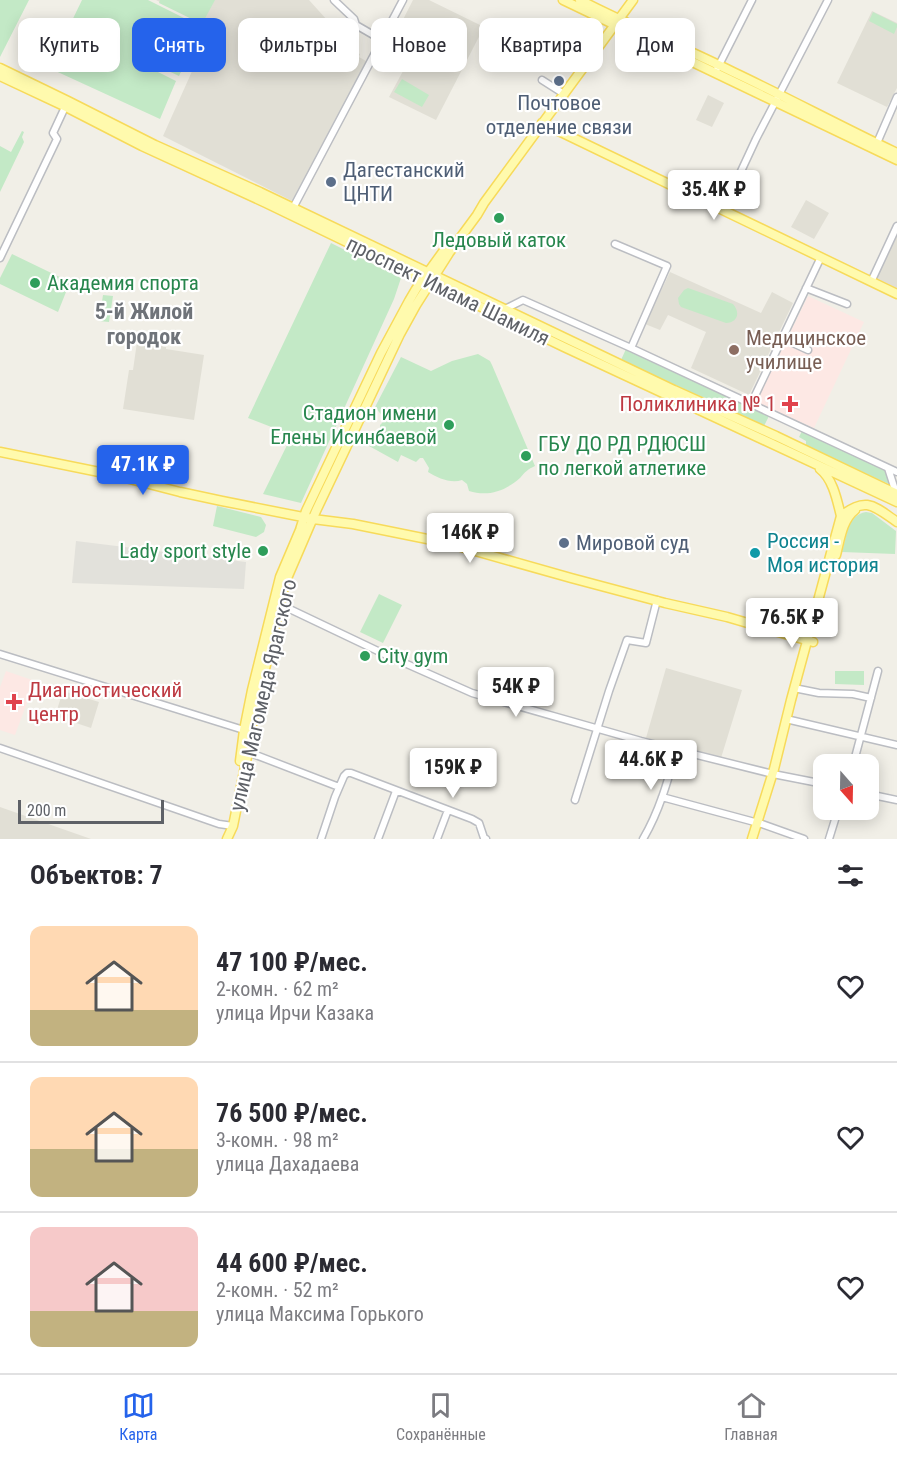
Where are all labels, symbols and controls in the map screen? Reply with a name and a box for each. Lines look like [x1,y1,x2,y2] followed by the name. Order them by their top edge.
[18,18,120,72] chip: Купить
[132,18,226,72] chip: Снять
[238,18,359,72] chip: Фильтры
[371,18,467,72] chip: Новое
[479,18,603,72] chip: Квартира
[615,18,695,72] chip: Дом
[552,74,566,88] marker: Почтовое отделение связи
[486,91,632,139] place label: Почтовое отделение связи
[343,158,465,206] place label: Дагестанский ЦНТИ
[659,170,769,221] pin: 35.4K ₽
[324,175,338,189] marker: Дагестанский ЦНТИ
[682,177,746,201] text: 35.4K ₽
[492,211,506,225] marker: Ледовый каток
[432,228,566,252] place label: Ледовый каток
[343,231,553,351] street label: проспект Имама Шамиля
[47,271,199,295] place label: Академия спорта
[28,276,42,290] marker: Академия спорта
[95,299,193,349] district label: 5-й Жилой городок
[746,326,866,374] place label: Медицинское училище
[727,343,741,357] marker: Медицинское училище
[620,392,776,416] place label: Поликлиника № 1
[781,395,799,413] marker: Поликлиника № 1
[270,401,437,449] place label: Стадион имени Елены Исинбаевой
[442,418,456,432] marker: Стадион имени Елены Исинбаевой
[538,432,706,480] place label: ГБУ ДО РД РДЮСШ по легкой атлетике
[88,445,198,496] pin: 47.1K ₽
[519,449,533,463] marker: ГБУ ДО РД РДЮСШ по легкой атлетике
[111,452,175,476] text: 47.1K ₽
[421,513,519,564] pin: 146K ₽
[441,520,499,544] text: 146K ₽
[767,529,879,577] place label: Россия - Моя история
[576,531,689,555] place label: Мировой суд
[557,536,571,550] marker: Мировой суд
[119,539,251,563] place label: Lady sport style
[256,544,270,558] marker: Lady sport style
[748,546,762,560] marker: Россия - Моя история
[225,577,301,813] street label: улица Магомеда Ярагского
[737,598,847,649] pin: 76.5K ₽
[760,605,824,629] text: 76.5K ₽
[377,644,448,668] place label: City gym
[358,649,372,663] marker: City gym
[474,667,558,718] pin: 54K ₽
[492,674,540,698] text: 54K ₽
[28,678,182,726] place label: Диагностический центр
[5,693,23,711] marker: Диагностический центр
[596,740,706,791] pin: 44.6K ₽
[619,747,683,771] text: 44.6K ₽
[404,748,502,799] pin: 159K ₽
[813,754,879,820] north arrow
[813,754,879,820] map controls
[424,755,482,779] text: 159K ₽
[18,797,164,824] scale bar
[27,801,66,820] text: 200 m
[834,859,867,892] icon: filters
[30,860,163,890] text: Объектов: 7
[216,947,368,977] text: 47 100 ₽/мес.
[78,950,150,1022] icon: home
[834,970,867,1003] icon: heart
[216,977,339,1001] text: 2-комн. · 62 m²
[216,1001,374,1025] text: улица Ирчи Казака
[216,1098,368,1128] text: 76 500 ₽/мес.
[78,1101,150,1173] icon: home
[834,1121,867,1154] icon: heart
[216,1128,339,1152] text: 3-комн. · 98 m²
[216,1152,359,1176] text: улица Дахадаева
[216,1248,368,1278] text: 44 600 ₽/мес.
[78,1251,150,1323] icon: home
[834,1271,867,1304] icon: heart
[216,1278,339,1302] text: 2-комн. · 52 m²
[216,1302,424,1326] text: улица Максима Горького
[119,1389,158,1444] tab: Карта
[396,1389,486,1444] tab: Сохранённые
[724,1389,778,1444] tab: Главная

